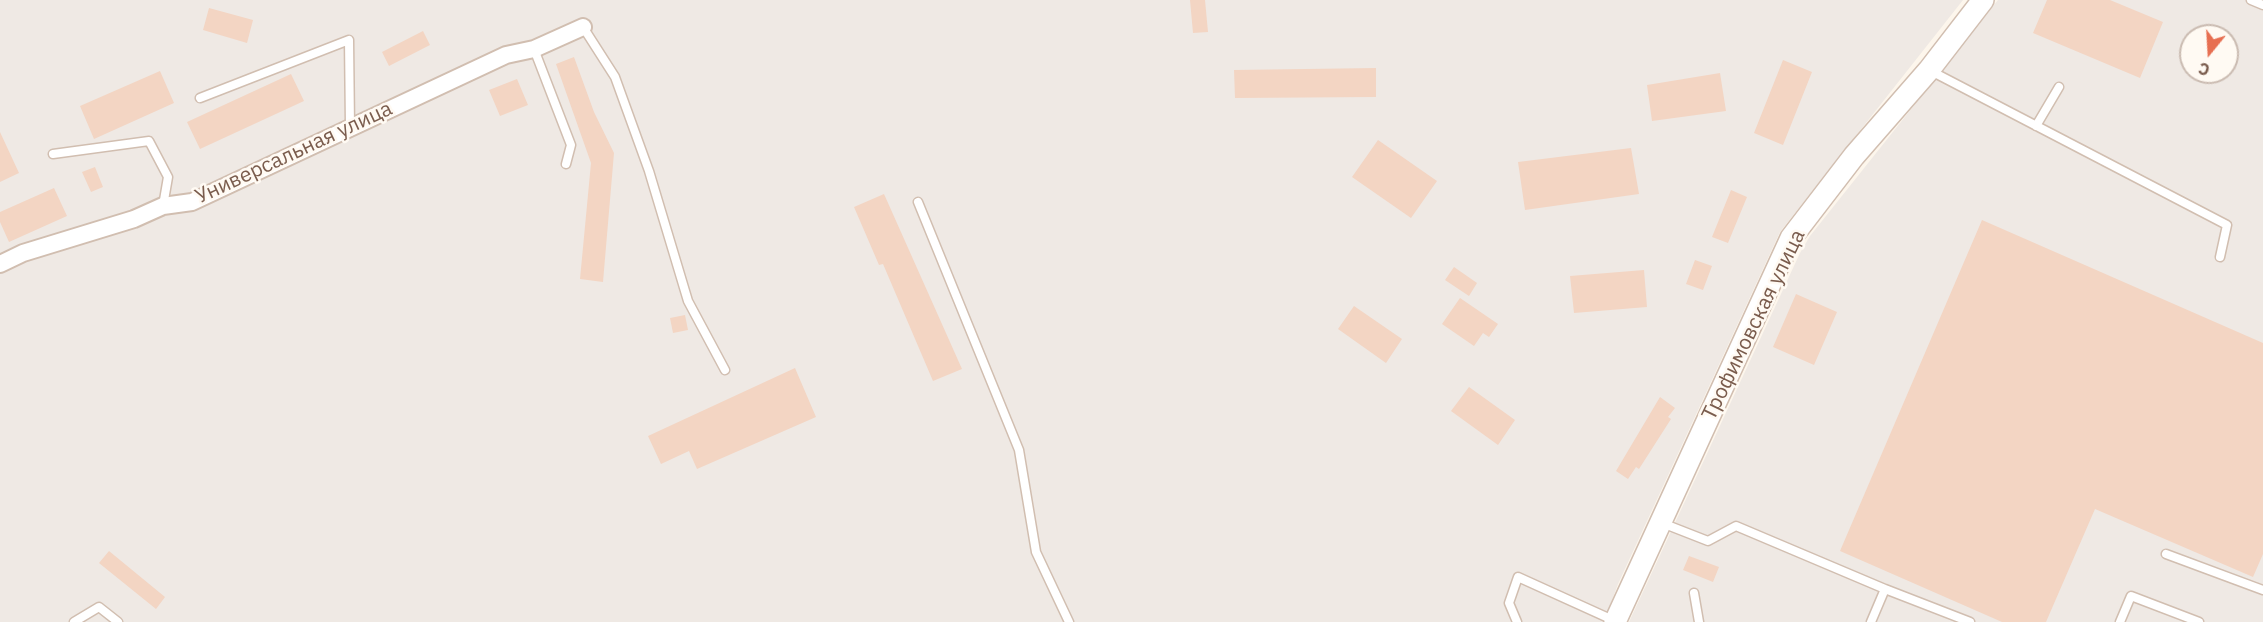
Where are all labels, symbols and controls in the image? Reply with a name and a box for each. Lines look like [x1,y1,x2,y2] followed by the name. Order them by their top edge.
[2179,24,2239,84] north arrow
[2196,58,2212,80] text: С
[191,96,397,210] street label: Универсальная улица
[1697,226,1811,424] street label: Трофимовская улица

